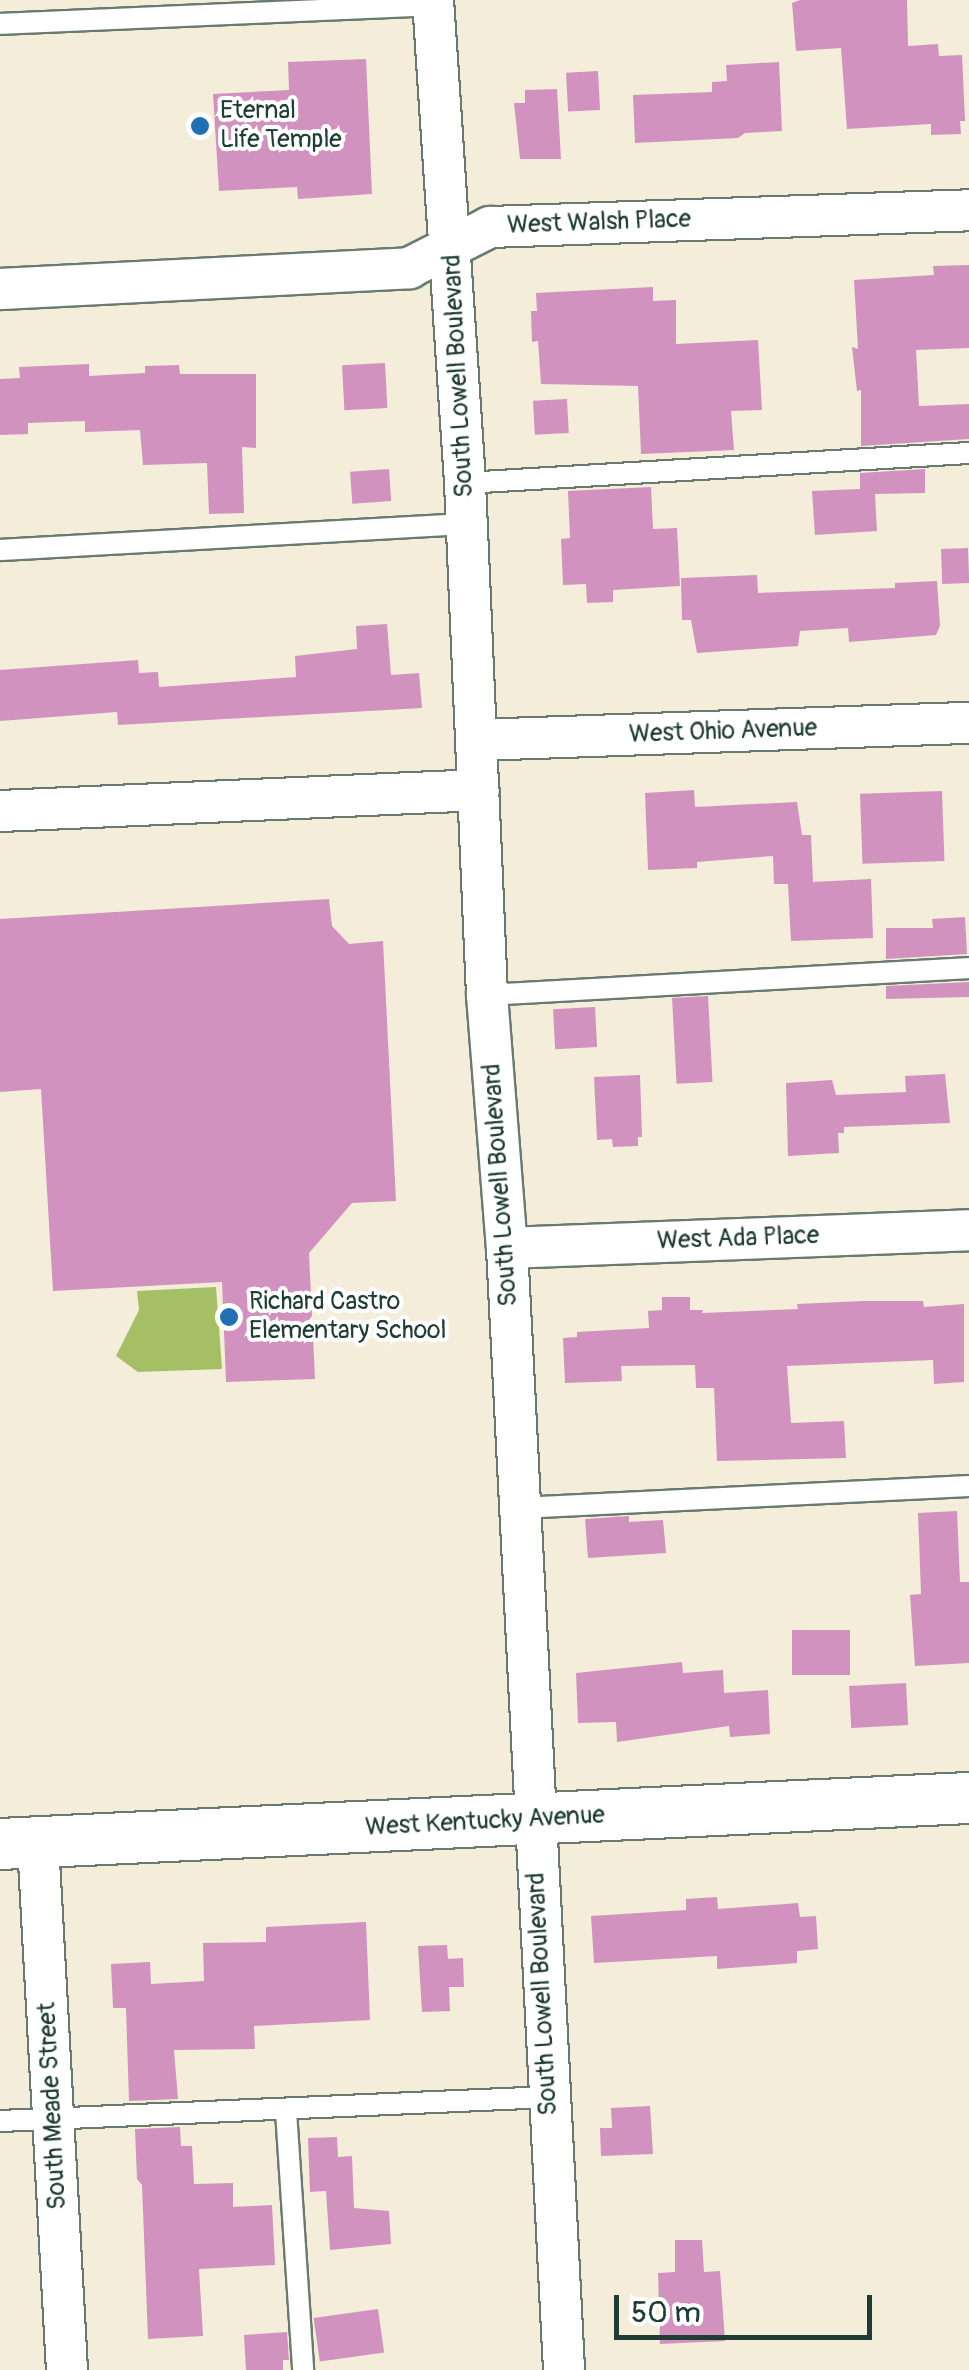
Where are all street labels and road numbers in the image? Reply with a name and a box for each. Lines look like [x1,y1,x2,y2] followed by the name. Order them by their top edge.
[507,205,691,241] street label: West Walsh Place
[438,254,480,498] street label: South Lowell Boulevard
[628,714,818,750] street label: West Ohio Avenue
[478,1062,524,1308] street label: South Lowell Boulevard
[656,1221,820,1257] street label: West Ada Place
[364,1801,606,1843] street label: West Kentucky Avenue
[522,1872,564,2116] street label: South Lowell Boulevard
[33,2001,73,2211] street label: South Meade Street

